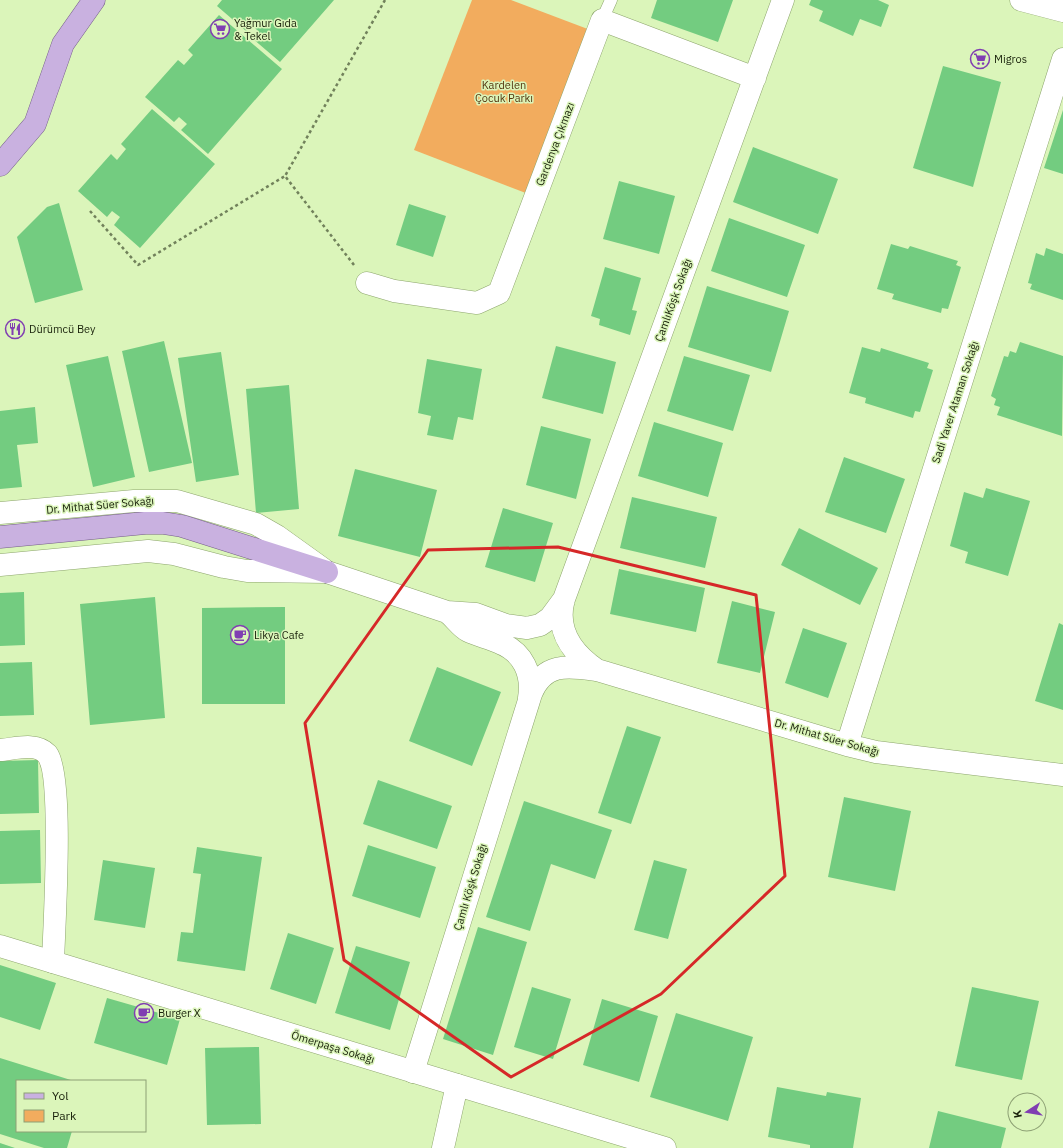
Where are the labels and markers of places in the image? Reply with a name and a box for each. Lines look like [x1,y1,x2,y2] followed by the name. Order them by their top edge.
[234,16,297,43] place label: Yağmur Gıda & Tekel
[209,18,231,40] supermarket icon: Yağmur Gıda & Tekel
[969,48,991,70] supermarket icon: Migros
[994,52,1027,66] place label: Migros
[4,318,26,340] restaurant icon: Dürümcü Bey
[29,322,96,336] place label: Dürümcü Bey
[229,624,251,646] cafe icon: Likya Cafe
[254,628,304,642] place label: Likya Cafe
[133,1002,155,1024] cafe icon: Burger X
[158,1006,201,1020] place label: Burger X

